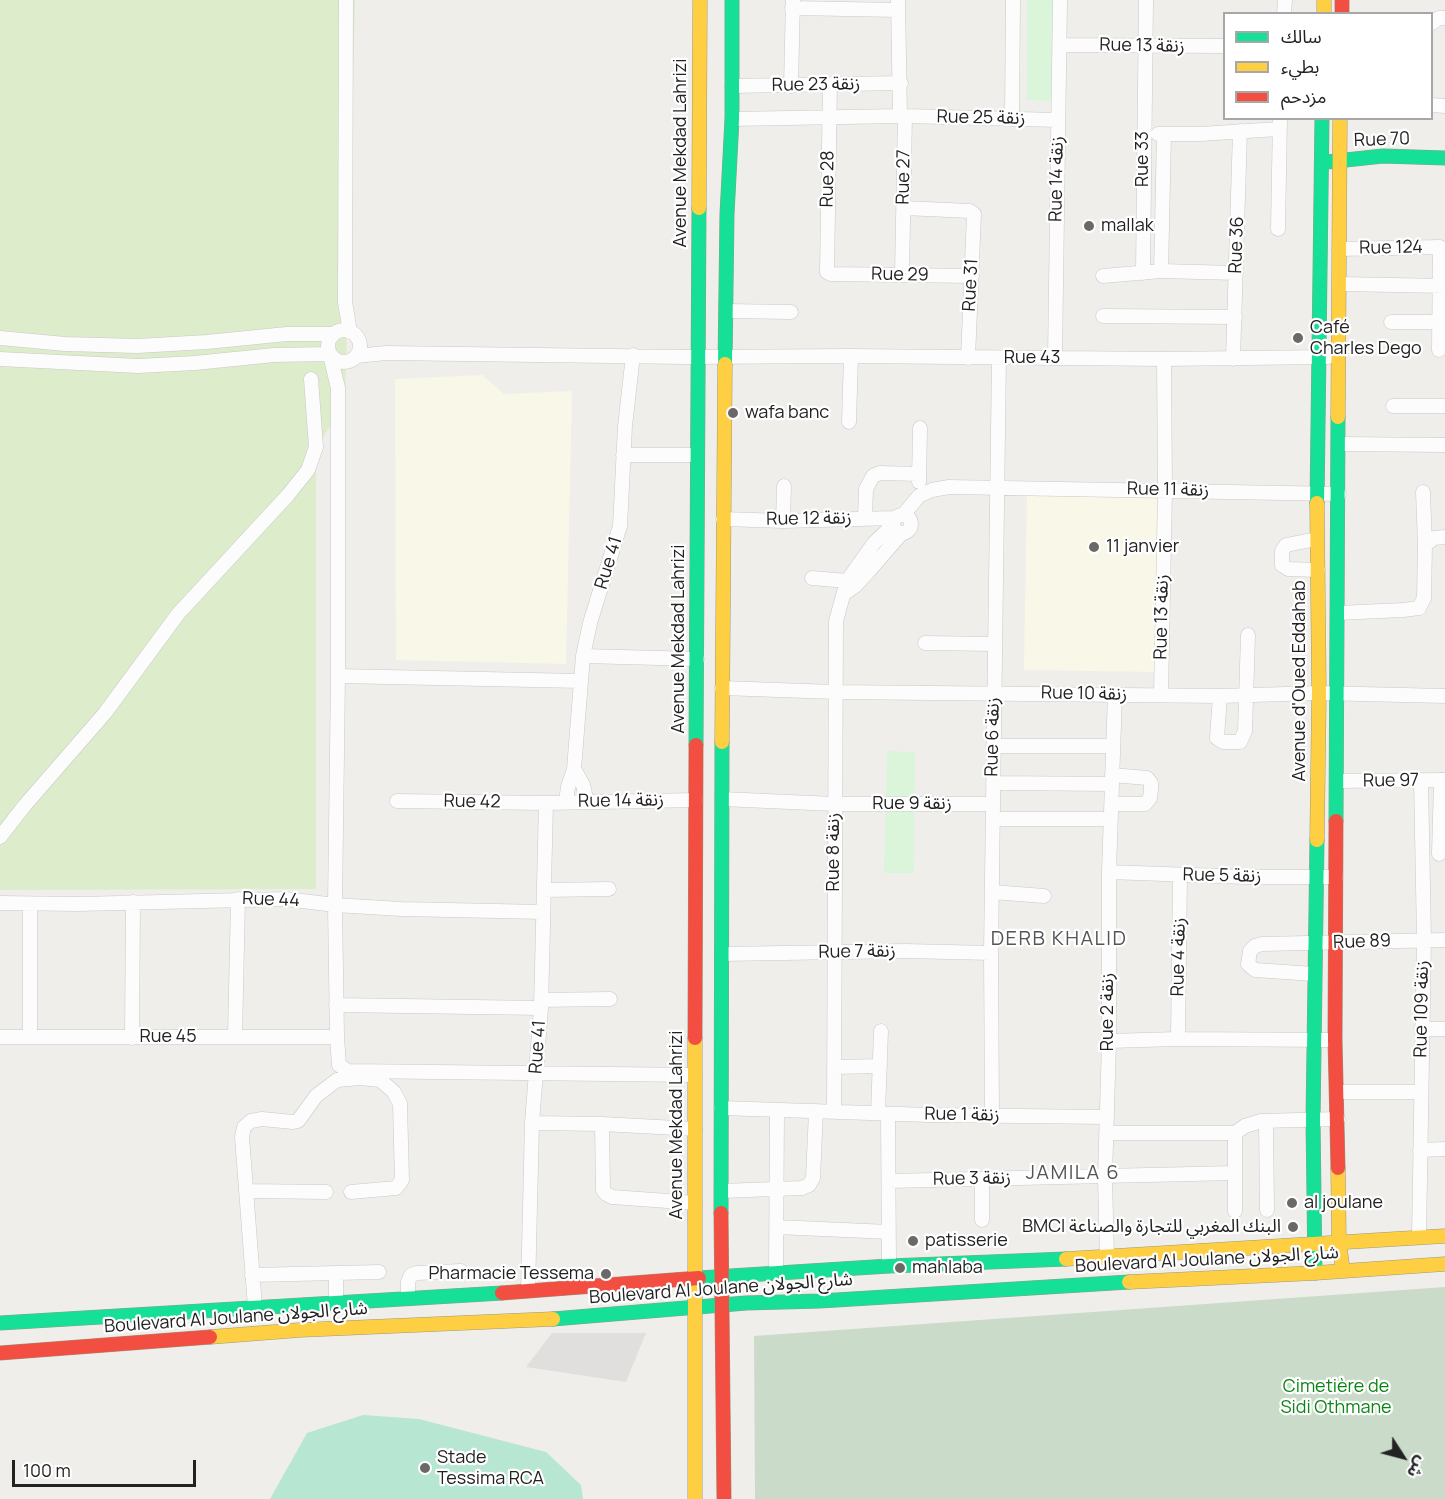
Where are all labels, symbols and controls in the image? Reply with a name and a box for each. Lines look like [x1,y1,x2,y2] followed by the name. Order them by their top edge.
[1223,12,1433,120] legend
[1281,24,1322,48] text: سالك
[1099,34,1185,58] street label: Rue 13 زنقة
[1281,54,1319,78] text: بطيء
[670,59,692,247] street label: Avenue Mekdad Lahrizi
[772,73,860,97] street label: Rue 23 زنقة
[1281,84,1326,108] text: مزدحم
[936,106,1026,130] street label: Rue 25 زنقة
[1354,128,1410,152] street label: Rue 70
[1132,131,1154,187] street label: Rue 33
[1045,136,1069,222] street label: Rue 14 زنقة
[893,149,915,205] street label: Rue 27
[817,150,839,208] street label: Rue 28
[1101,215,1154,237] place label: mallak
[1225,216,1249,274] street label: Rue 36
[1082,219,1096,233] marker: mallak
[1359,237,1423,259] street label: Rue 124
[959,258,983,312] street label: Rue 31
[871,264,929,286] street label: Rue 29
[1310,317,1422,360] place label: Café Charles Dego
[1291,331,1305,345] marker: Café Charles Dego
[1004,347,1060,369] street label: Rue 43
[745,402,829,424] place label: wafa banc
[726,406,740,420] marker: wafa banc
[1127,478,1209,502] street label: Rue 11 زنقة
[766,507,852,531] street label: Rue 12 زنقة
[591,534,627,592] street label: Rue 41
[1106,536,1179,558] place label: 11 janvier
[1087,540,1101,554] marker: 11 janvier
[668,545,690,733] street label: Avenue Mekdad Lahrizi
[1150,574,1174,660] street label: Rue 13 زنقة
[1289,580,1311,782] street label: Avenue d'Oued Eddahab
[1041,682,1127,706] street label: Rue 10 زنقة
[982,697,1004,777] street label: Rue 6 زنقة
[1363,770,1419,792] street label: Rue 97
[578,789,664,813] street label: Rue 14 زنقة
[443,791,501,813] street label: Rue 42
[872,793,952,815] street label: Rue 9 زنقة
[823,813,845,891] street label: Rue 8 زنقة
[1182,865,1262,887] street label: Rue 5 زنقة
[242,888,300,912] street label: Rue 44
[1168,917,1190,997] street label: Rue 4 زنقة
[991,927,1127,951] district label: DERB KHALID
[1333,930,1391,954] street label: Rue 89
[818,941,896,963] street label: Rue 7 زنقة
[1410,960,1434,1058] street label: Rue 109 زنقة
[1097,973,1119,1051] street label: Rue 2 زنقة
[525,1019,551,1075] street label: Rue 41
[139,1026,197,1048] street label: Rue 45
[666,1031,688,1219] street label: Avenue Mekdad Lahrizi
[924,1104,1000,1126] street label: Rue 1 زنقة
[1026,1161,1120,1185] district label: JAMILA 6
[933,1168,1011,1190] street label: Rue 3 زنقة
[1304,1192,1383,1214] place label: al joulane
[1285,1196,1299,1210] marker: al joulane
[1022,1216,1281,1238] place label: BMCI البنك المغربي للتجارة والصناعة
[1286,1220,1300,1234] marker: BMCI البنك المغربي للتجارة والصناعة
[925,1230,1008,1252] place label: patisserie
[906,1234,920,1248] marker: patisserie
[1075,1242,1339,1278] street label: Boulevard Al Joulane شارع الجولان
[912,1257,983,1279] place label: mahlaba
[893,1261,907,1275] marker: mahlaba
[428,1263,594,1285] place label: Pharmacie Tessema
[599,1267,613,1281] marker: Pharmacie Tessema
[588,1269,854,1309] street label: Boulevard Al Joulane شارع الجولان
[103,1298,369,1338] street label: Boulevard Al Joulane شارع الجولان
[1280,1376,1392,1418] park label: Cimetière de Sidi Othmane
[1373,1427,1433,1487] north arrow
[437,1447,544,1490] place label: Stade Tessima RCA
[15,1448,200,1486] scale bar
[1402,1452,1433,1483] text: ش
[23,1458,71,1482] text: 100 m
[418,1461,432,1475] marker: Stade Tessima RCA

